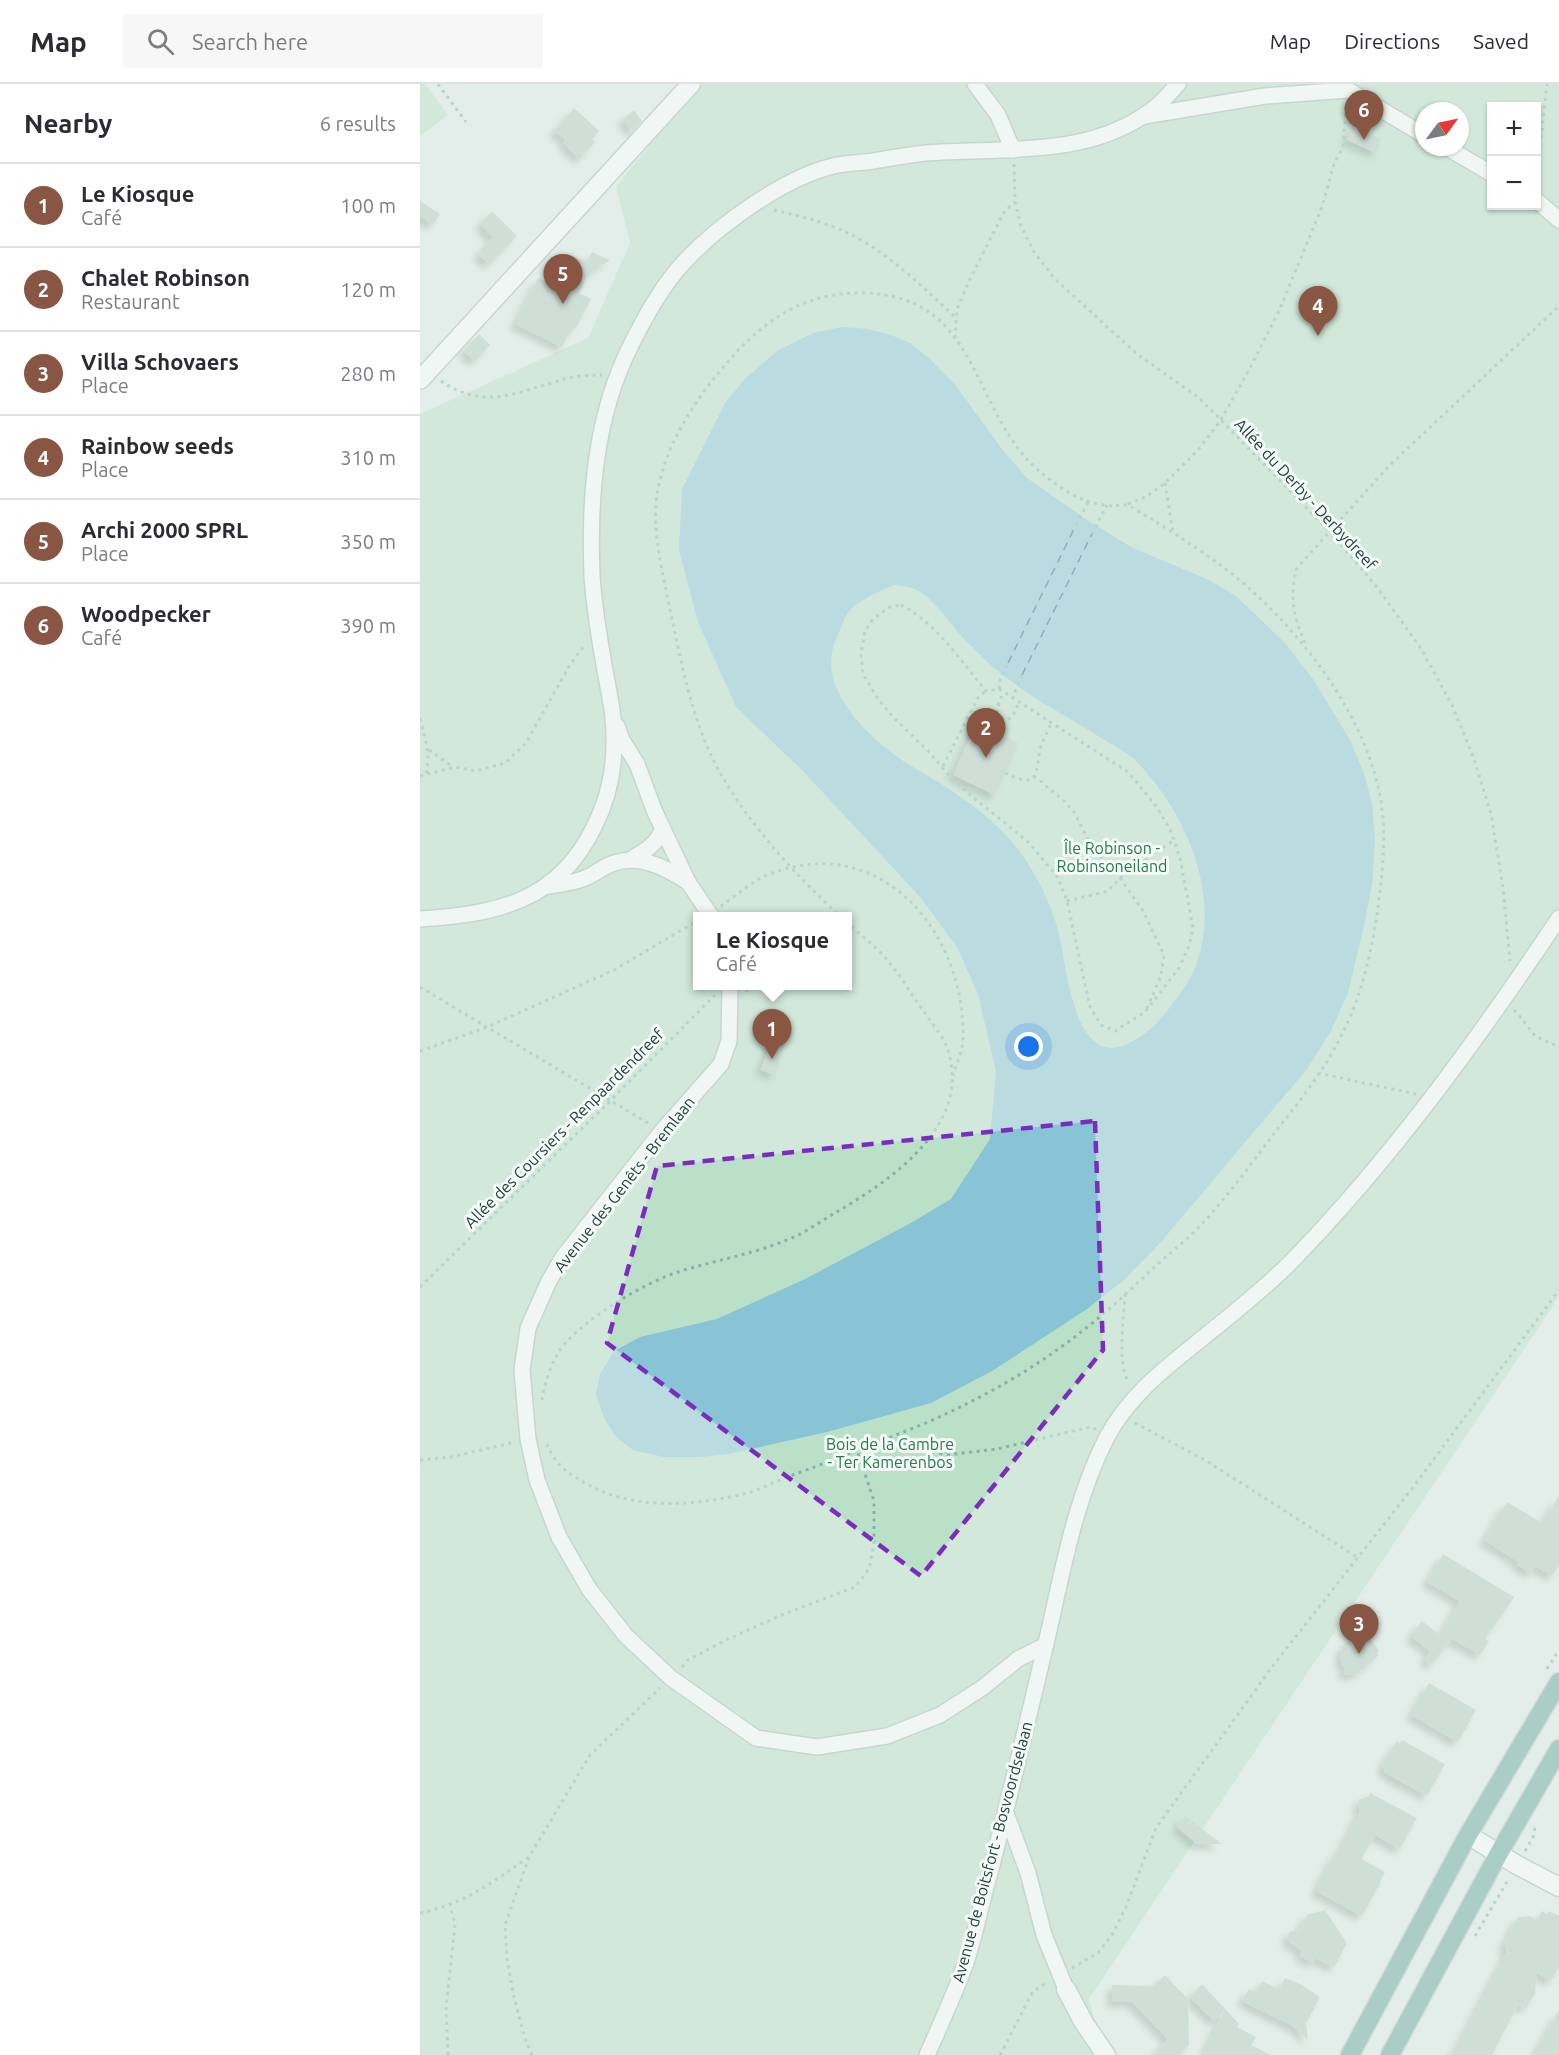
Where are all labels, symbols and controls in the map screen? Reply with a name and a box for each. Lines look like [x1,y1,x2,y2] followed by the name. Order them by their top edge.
[123,14,543,68] search box
[144,25,177,58] icon: search
[30,26,87,57] text: Map
[192,29,308,54] text: Search here
[1270,29,1311,53] text: Map
[1344,29,1440,53] text: Directions
[1473,29,1529,53] text: Saved
[1344,91,1384,140] pin: 6
[1415,102,1469,156] north arrow
[1487,102,1541,210] map controls
[1487,102,1541,156] button: +
[24,109,112,138] text: Nearby
[320,112,396,135] text: 6 results
[1487,156,1541,210] button: −
[81,181,194,206] text: Le Kiosque
[38,194,49,217] text: 1
[340,194,396,217] text: 100 m
[81,206,122,229] text: Café
[544,254,582,304] pin: 5
[81,265,250,290] text: Chalet Robinson
[38,278,49,301] text: 2
[340,278,396,301] text: 120 m
[1298,286,1338,336] pin: 4
[81,290,180,313] text: Restaurant
[81,349,239,374] text: Villa Schovaers
[38,362,49,385] text: 3
[340,362,396,385] text: 280 m
[81,374,129,397] text: Place
[1231,415,1381,574] street label: Allée du Derby - Derbydreef
[81,433,234,458] text: Rainbow seeds
[38,446,49,469] text: 4
[340,446,396,469] text: 310 m
[81,458,129,481] text: Place
[81,517,248,542] text: Archi 2000 SPRL
[38,530,49,553] text: 5
[340,530,396,553] text: 350 m
[81,542,129,565] text: Place
[81,601,211,626] text: Woodpecker
[38,614,49,637] text: 6
[340,614,396,637] text: 390 m
[81,626,122,649] text: Café
[966,708,1006,758] pin: 2
[1057,838,1167,875] park label: Île Robinson - Robinsoneiland
[693,912,852,990] popup
[716,927,829,952] text: Le Kiosque
[716,952,757,975] text: Café
[752,1010,792,1059] pin: 1
[461,1024,668,1231] street label: Allée des Coursiers - Renpaardendreef
[1014,1032,1043,1061] your location
[550,1093,698,1275] street label: Avenue des Genêts - Bremlaan
[826,1435,954,1471] park label: Bois de la Cambre - Ter Kamerenbos
[1340,1604,1378,1654] pin: 3
[948,1719,1036,1985] street label: Avenue de Boitsfort - Bosvoordselaan

